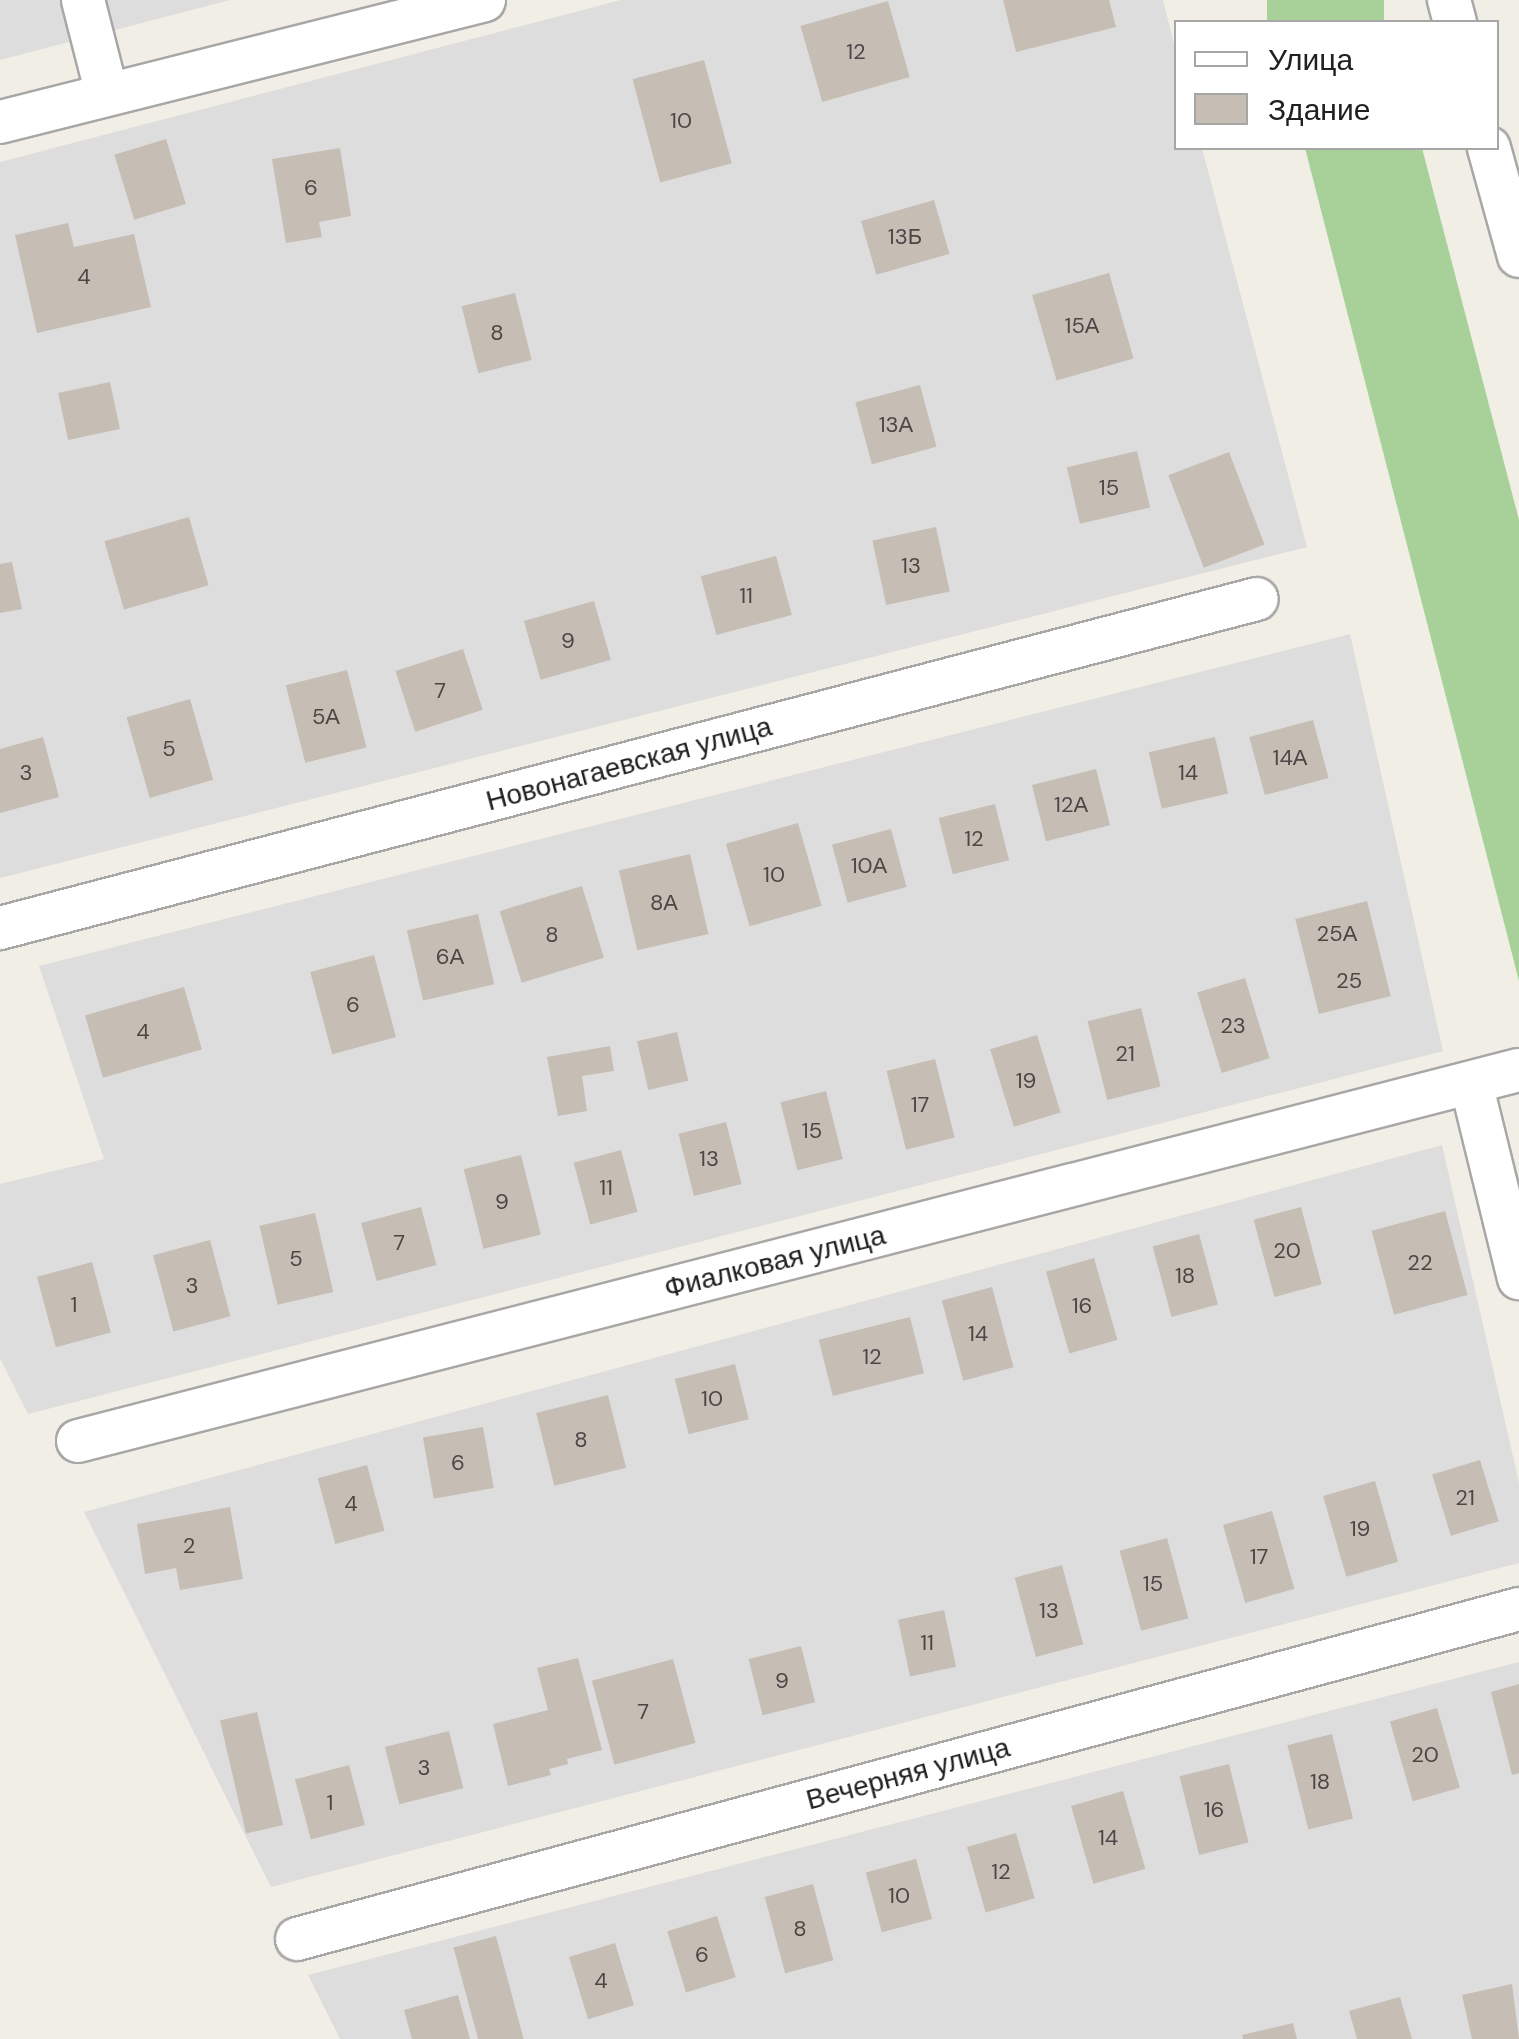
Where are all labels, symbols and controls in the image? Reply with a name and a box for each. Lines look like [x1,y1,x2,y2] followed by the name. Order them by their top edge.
[1174,20,1499,150] legend
[846,39,866,65] house number: 12
[1268,40,1353,79] text: Улица
[1268,90,1370,129] text: Здание
[670,108,692,134] house number: 10
[304,175,318,201] house number: 6
[888,224,922,250] house number: 13Б
[77,264,91,290] house number: 4
[1065,313,1099,339] house number: 15А
[490,320,504,346] house number: 8
[879,412,913,438] house number: 13А
[1099,475,1119,501] house number: 15
[901,553,921,579] house number: 13
[739,583,753,609] house number: 11
[561,628,575,654] house number: 9
[434,678,446,704] house number: 7
[312,704,340,730] house number: 5А
[483,710,775,818] street label: Новонагаевская улица
[162,736,176,762] house number: 5
[1273,745,1307,771] house number: 14А
[19,760,33,786] house number: 3
[1178,760,1198,786] house number: 14
[1054,792,1088,818] house number: 12А
[964,826,984,852] house number: 12
[851,853,887,879] house number: 10А
[763,862,785,888] house number: 10
[650,890,678,916] house number: 8А
[1317,921,1357,947] house number: 25А
[545,922,559,948] house number: 8
[436,944,464,970] house number: 6А
[1336,968,1362,994] house number: 25
[346,992,360,1018] house number: 6
[1220,1013,1246,1039] house number: 23
[136,1019,150,1045] house number: 4
[1115,1041,1135,1067] house number: 21
[1016,1068,1036,1094] house number: 19
[911,1092,929,1118] house number: 17
[802,1118,822,1144] house number: 15
[699,1146,719,1172] house number: 13
[599,1175,613,1201] house number: 11
[495,1189,509,1215] house number: 9
[661,1218,889,1306] street label: Фиалковая улица
[393,1230,405,1256] house number: 7
[1273,1238,1301,1264] house number: 20
[289,1246,303,1272] house number: 5
[1407,1250,1433,1276] house number: 22
[1175,1263,1195,1289] house number: 18
[185,1273,199,1299] house number: 3
[71,1292,77,1318] house number: 1
[1072,1293,1092,1319] house number: 16
[968,1321,988,1347] house number: 14
[862,1344,882,1370] house number: 12
[701,1386,723,1412] house number: 10
[574,1427,588,1453] house number: 8
[451,1450,465,1476] house number: 6
[1455,1485,1475,1511] house number: 21
[344,1491,358,1517] house number: 4
[1350,1516,1370,1542] house number: 19
[183,1533,195,1559] house number: 2
[1250,1544,1268,1570] house number: 17
[1143,1571,1163,1597] house number: 15
[1039,1598,1059,1624] house number: 13
[920,1630,934,1656] house number: 11
[775,1668,789,1694] house number: 9
[637,1699,649,1725] house number: 7
[803,1731,1013,1817] street label: Вечерняя улица
[1411,1742,1439,1768] house number: 20
[417,1755,431,1781] house number: 3
[1310,1769,1330,1795] house number: 18
[327,1790,333,1816] house number: 1
[1204,1797,1224,1823] house number: 16
[1098,1825,1118,1851] house number: 14
[991,1859,1011,1885] house number: 12
[888,1883,910,1909] house number: 10
[793,1916,807,1942] house number: 8
[695,1942,709,1968] house number: 6
[594,1968,608,1994] house number: 4

